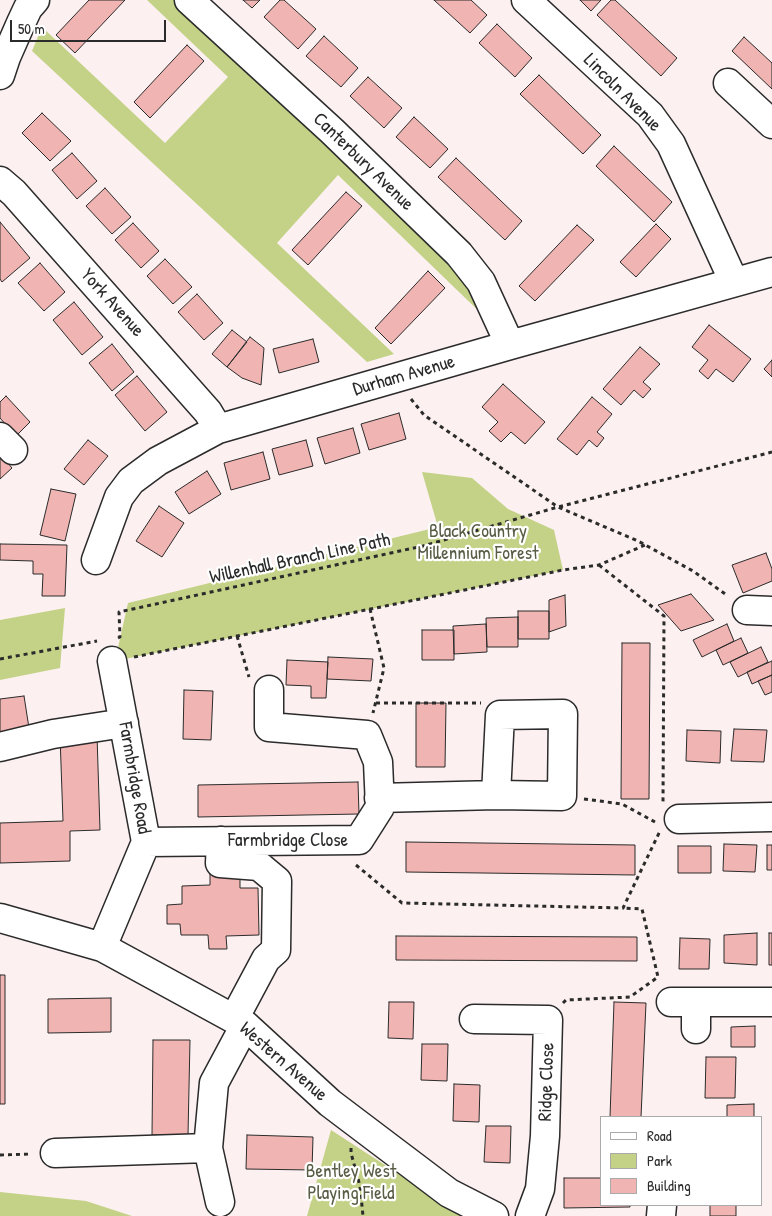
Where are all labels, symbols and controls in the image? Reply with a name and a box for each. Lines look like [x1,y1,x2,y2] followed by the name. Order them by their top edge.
[12,10,169,42] scale bar
[18,18,45,39] text: 50 m
[578,49,666,137] street label: Lincoln Avenue
[308,108,418,216] street label: Canterbury Avenue
[75,264,149,342] street label: York Avenue
[350,351,458,401] street label: Durham Avenue
[417,521,539,565] park label: Black Country Millennium Forest
[208,529,392,589] street label: Willenhall Branch Line Path
[113,720,155,836] street label: Farmbridge Road
[228,830,348,852] street label: Farmbridge Close
[234,1018,332,1106] street label: Western Avenue
[534,1042,560,1122] street label: Ridge Close
[600,1116,762,1206] legend
[647,1125,672,1146] text: Road
[647,1150,672,1171] text: Park
[306,1161,396,1205] park label: Bentley West Playing Field
[647,1175,691,1196] text: Building

